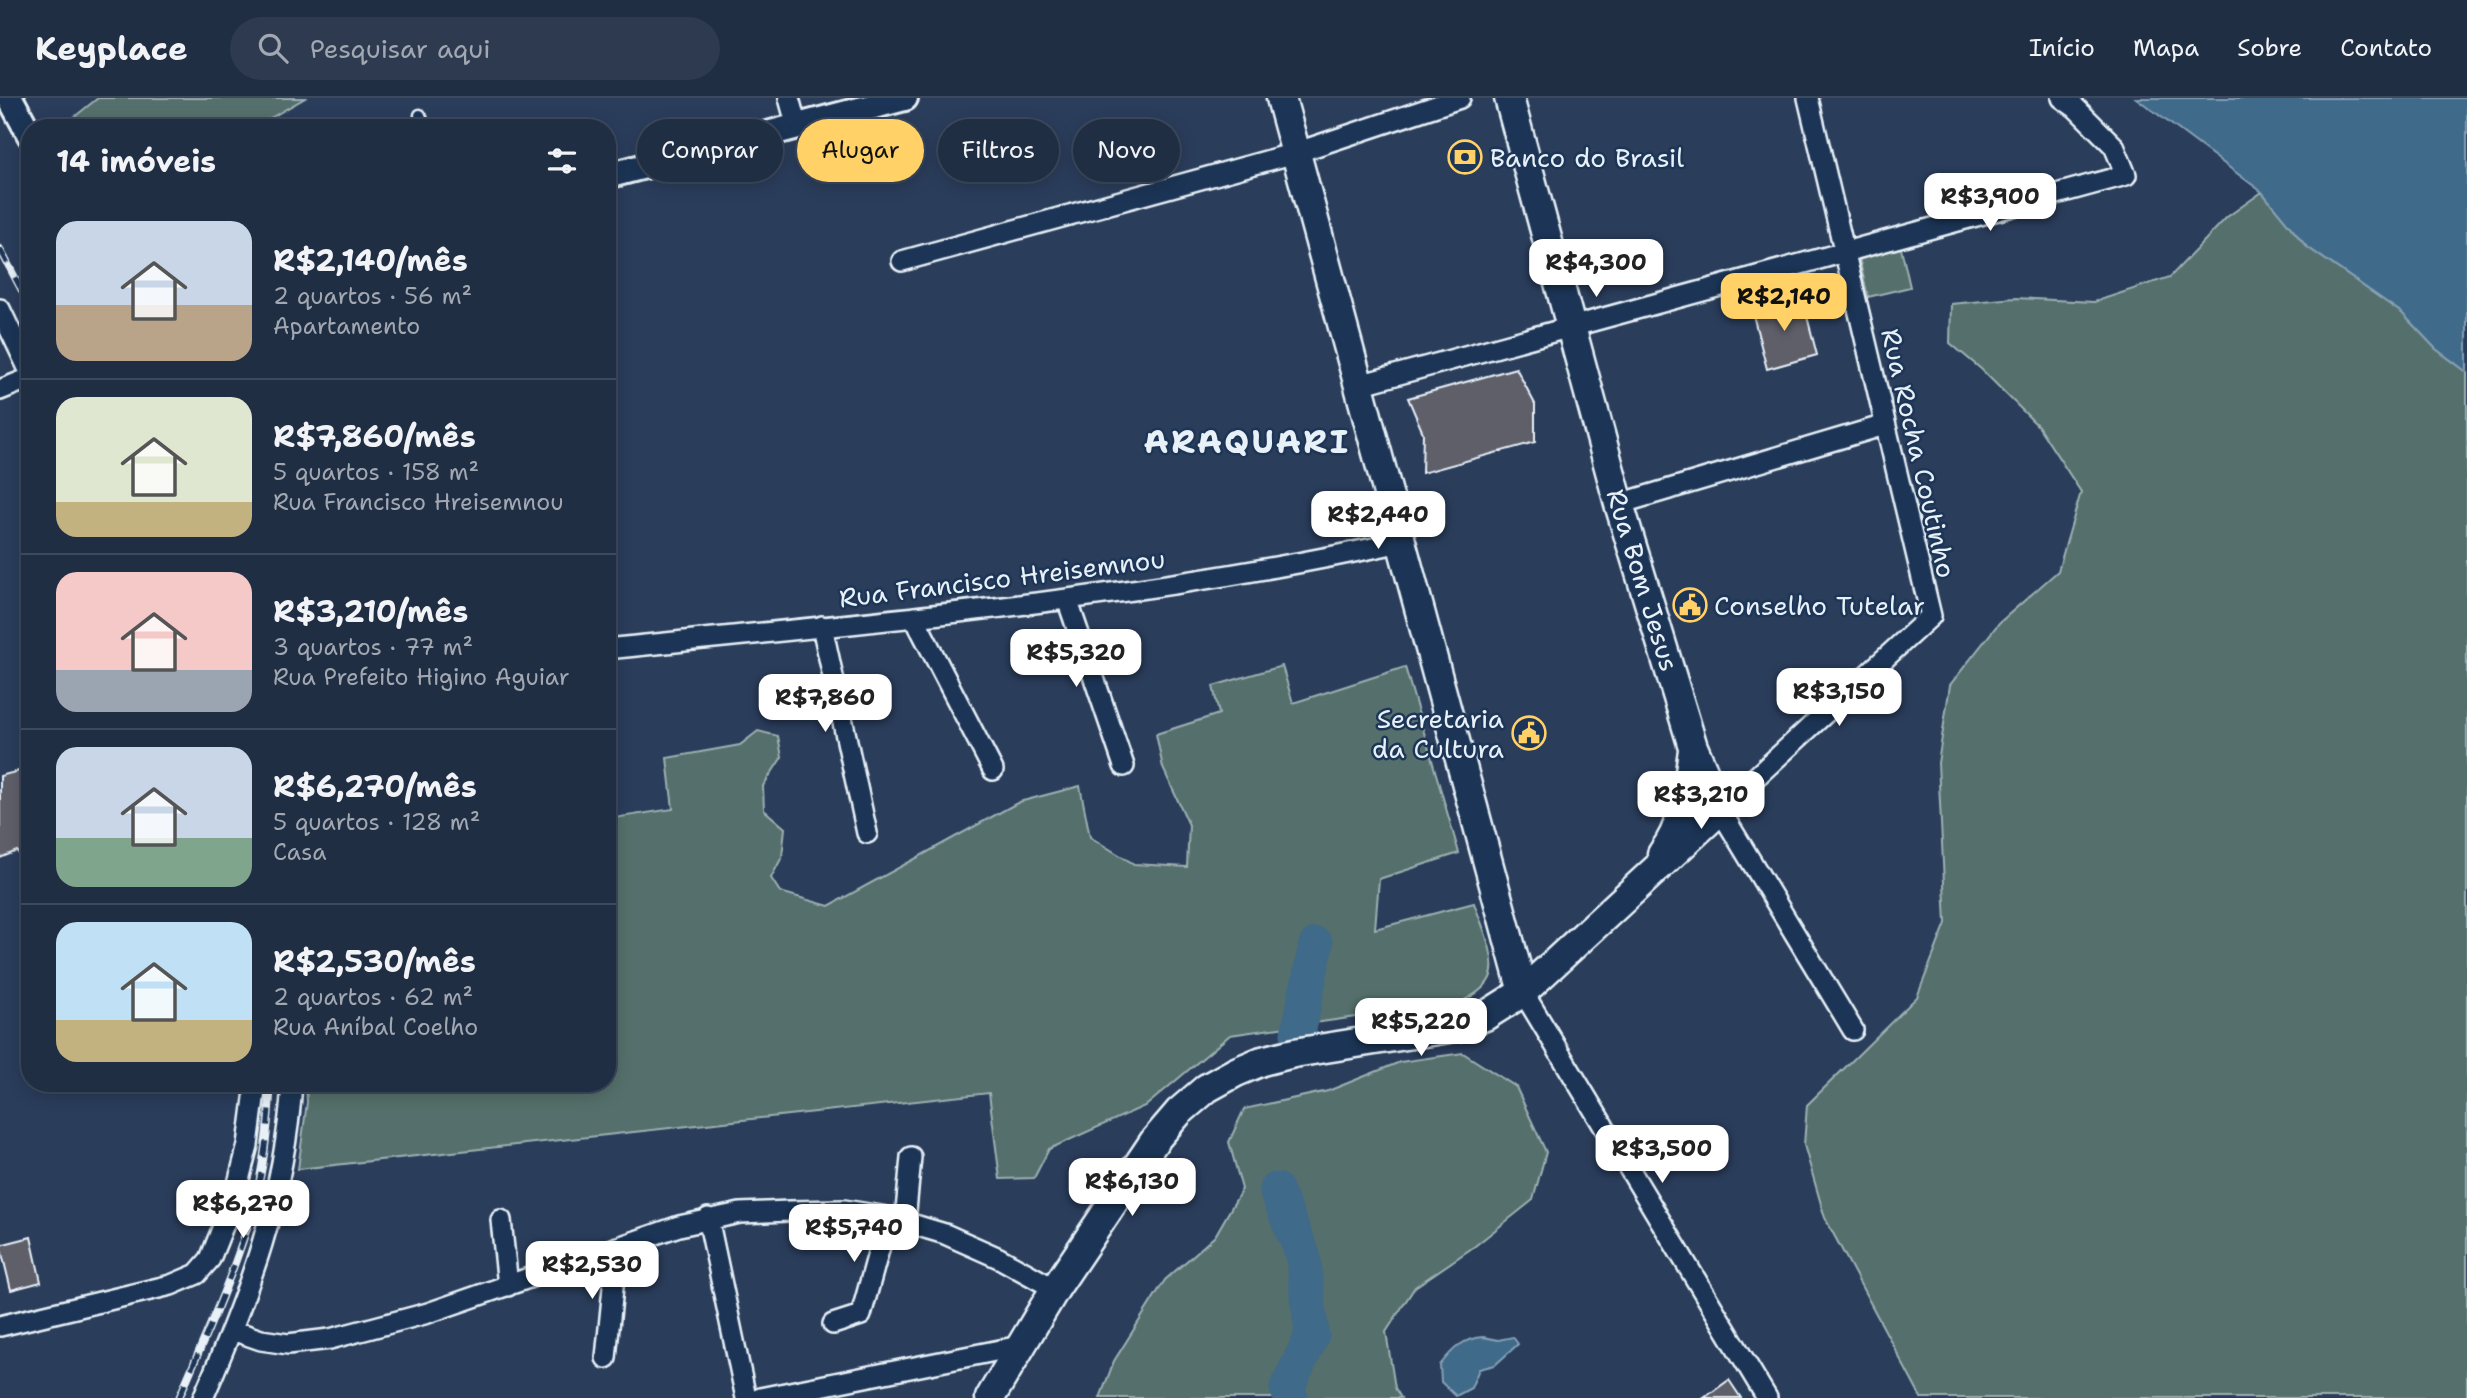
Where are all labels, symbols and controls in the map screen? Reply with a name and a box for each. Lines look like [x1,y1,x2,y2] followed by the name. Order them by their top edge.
[230,17,720,80] search box
[35,26,188,71] text: Keyplace
[254,29,292,67] icon: search
[310,31,491,66] text: Pesquisar aqui
[2029,32,2095,64] text: Início
[2133,32,2199,64] text: Mapa
[2237,32,2302,64] text: Sobre
[2340,32,2432,64] text: Contato
[637,119,783,182] chip: Comprar
[797,119,924,182] chip: Alugar
[938,119,1059,182] chip: Filtros
[1073,119,1180,182] chip: Novo
[1446,138,1484,176] bank icon: Banco do Brasil
[1490,140,1684,175] place label: Banco do Brasil
[56,141,216,182] text: 14 imóveis
[543,142,581,180] icon: filters
[1925,174,2055,233] pin: R$3,900
[1940,181,2040,211] text: R$3,900
[273,240,468,281] text: R$2,140/mês
[1531,240,1661,299] pin: R$4,300
[1545,247,1647,277] text: R$4,300
[112,249,196,333] icon: home
[1719,274,1849,333] pin: R$2,140
[273,281,472,311] text: 2 quartos · 56 m²
[1737,281,1831,311] text: R$2,140
[273,311,420,341] text: Apartamento
[1873,325,1965,581] street label: Rua Rocha Coutinho
[273,416,476,457] text: R$7,860/mês
[1144,419,1350,464] district label: ARAQUARI
[112,425,196,509] icon: home
[273,457,479,487] text: 5 quartos · 158 m²
[1599,485,1687,675] street label: Rua Bom Jesus
[273,487,563,517] text: Rua Francisco Hreisemnou
[1313,491,1443,551] pin: R$2,440
[1327,499,1429,529] text: R$2,440
[837,541,1167,615] street label: Rua Francisco Hreisemnou
[1671,586,1709,624] public building icon: Conselho Tutelar
[1714,588,1925,623] place label: Conselho Tutelar
[273,591,468,632] text: R$3,210/mês
[112,600,196,684] icon: home
[1011,630,1141,689] pin: R$5,320
[273,632,473,662] text: 3 quartos · 77 m²
[1026,637,1126,667] text: R$5,320
[273,662,570,692] text: Rua Prefeito Higino Aguiar
[1774,668,1904,728] pin: R$3,150
[760,674,890,734] pin: R$7,860
[1793,676,1885,706] text: R$3,150
[775,682,875,712] text: R$7,860
[1372,701,1504,766] place label: Secretaria da Cultura
[1510,714,1548,752] public building icon: Secretaria da Cultura
[273,766,477,807] text: R$6,270/mês
[1636,772,1766,831] pin: R$3,210
[112,775,196,859] icon: home
[1654,779,1748,809] text: R$3,210
[273,807,480,837] text: 5 quartos · 128 m²
[273,837,326,867] text: Casa
[273,941,476,982] text: R$2,530/mês
[112,950,196,1034] icon: home
[273,982,473,1012] text: 2 quartos · 62 m²
[1356,998,1486,1058] pin: R$5,220
[1371,1006,1471,1036] text: R$5,220
[273,1012,478,1042] text: Rua Aníbal Coelho
[1597,1126,1727,1185] pin: R$3,500
[1612,1133,1712,1163] text: R$3,500
[1067,1158,1197,1218] pin: R$6,130
[1085,1166,1179,1196] text: R$6,130
[178,1180,308,1240] pin: R$6,270
[192,1188,294,1218] text: R$6,270
[789,1204,919,1264] pin: R$5,740
[805,1212,903,1242] text: R$5,740
[527,1242,657,1301] pin: R$2,530
[542,1249,642,1279] text: R$2,530

